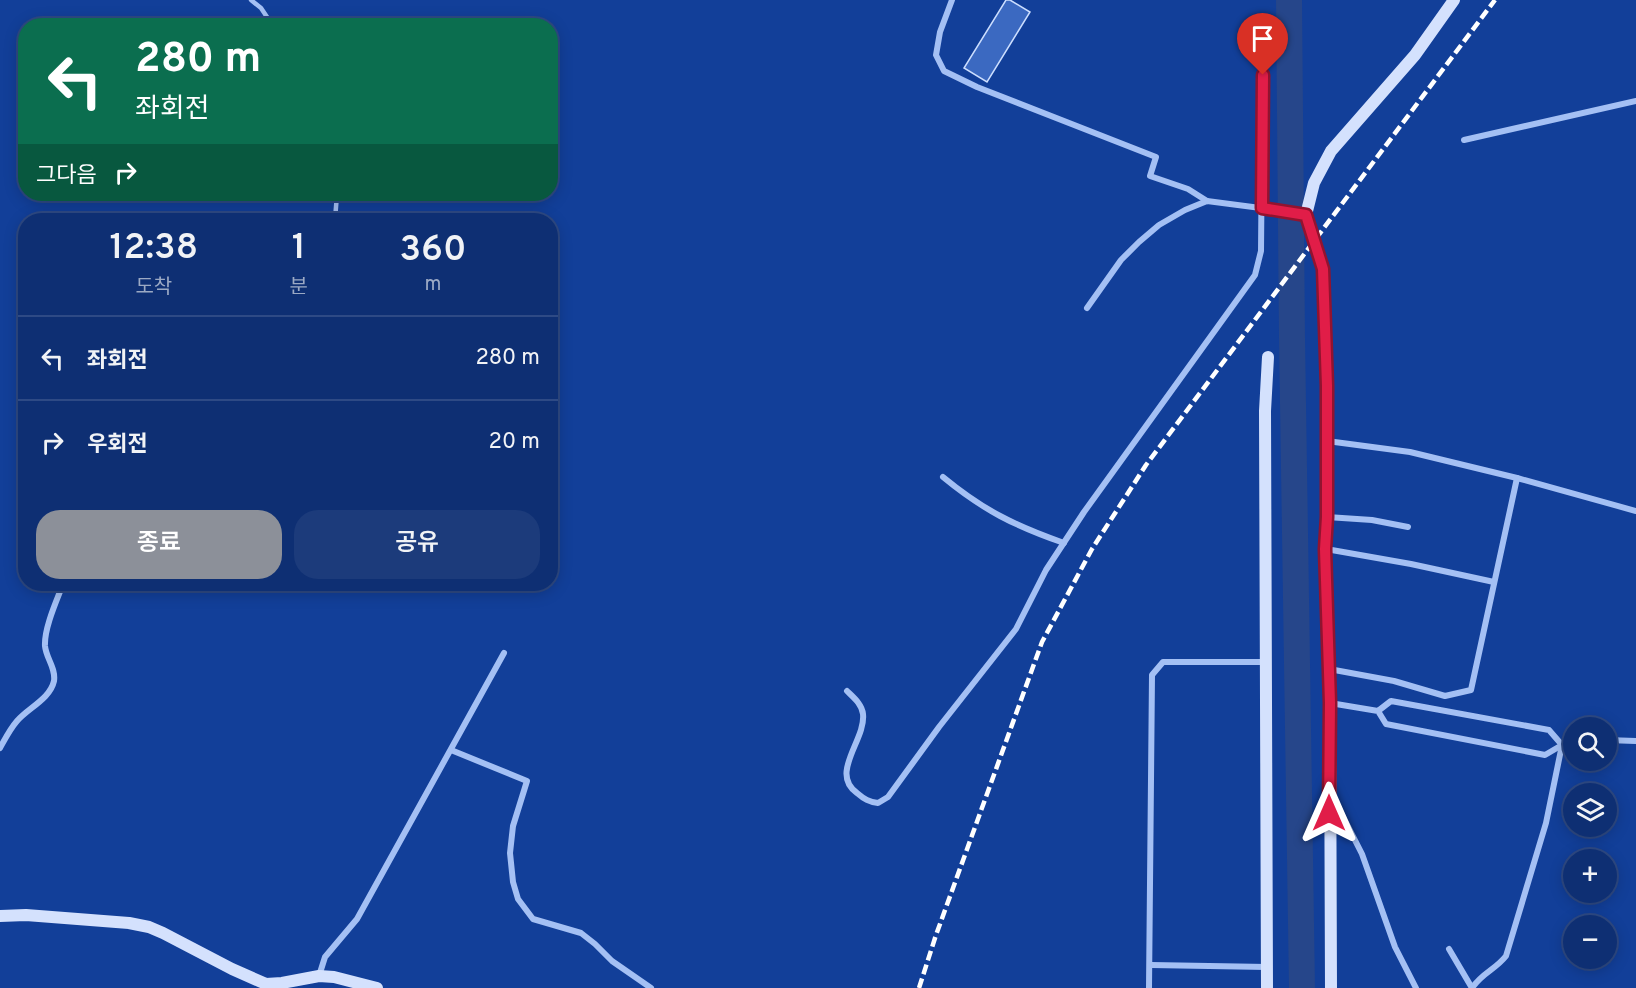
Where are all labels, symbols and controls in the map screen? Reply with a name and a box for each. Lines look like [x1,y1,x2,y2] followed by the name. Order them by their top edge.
[1237,13,1288,75] pin
[1246,22,1279,55] icon: arrive
[135,34,261,87] text: 280 m
[36,42,114,120] icon: left
[135,93,210,127] text: 좌회전
[109,156,142,189] icon: right
[36,163,97,190] text: 그다음
[109,226,198,272] text: 12:38
[292,226,306,272] text: 1
[399,228,467,274] text: 360
[425,272,441,298] text: m
[135,275,172,301] text: 도착
[290,275,308,301] text: 분
[36,342,69,375] icon: left
[475,345,540,372] text: 280 m
[87,348,148,375] text: 좌회전
[36,426,69,459] icon: right
[489,429,540,456] text: 20 m
[87,432,148,459] text: 우회전
[36,510,282,579] button: 종료
[294,510,540,579] button: 공유
[1563,717,1617,969] map controls
[1563,717,1617,771] button: search
[1297,781,1361,845] position arrow
[1563,783,1617,837] button: layers
[1563,849,1617,903] button: +
[1563,915,1617,969] button: −

